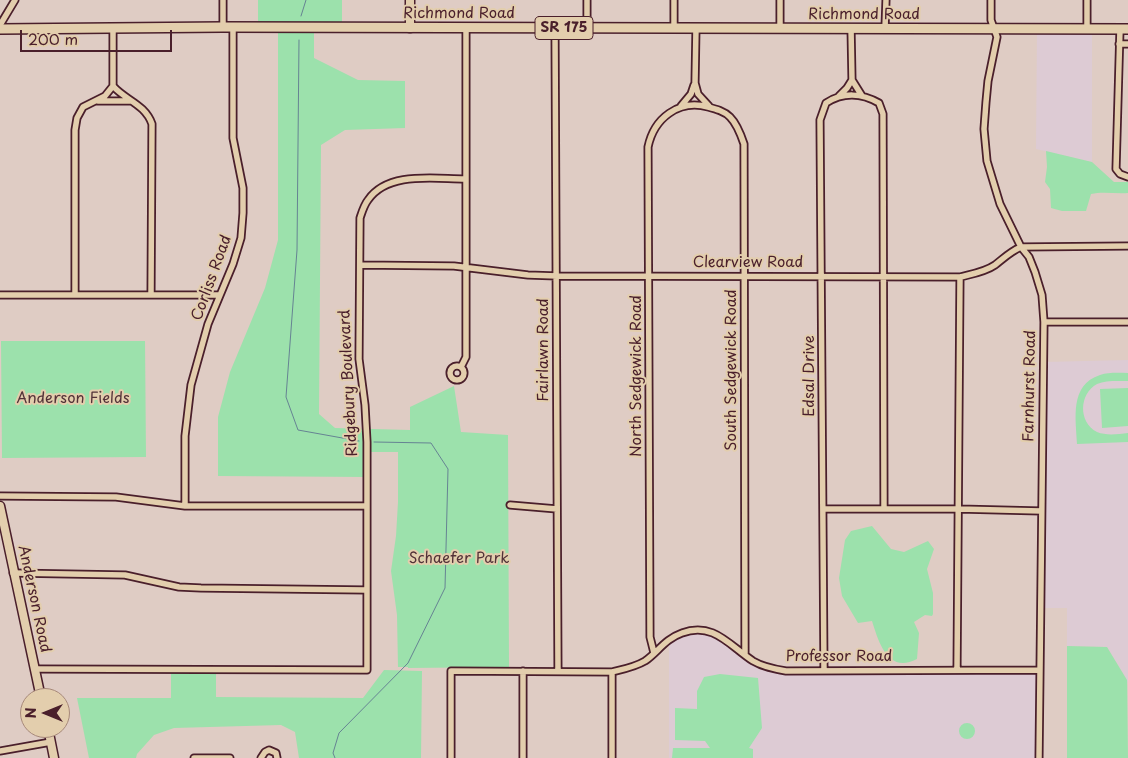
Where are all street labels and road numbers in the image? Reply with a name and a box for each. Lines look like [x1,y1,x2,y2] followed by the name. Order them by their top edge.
[403,5,515,23] street label: Richmond Road
[808,6,920,24] street label: Richmond Road
[535,16,593,40] road number: SR 175
[188,233,236,323] street label: Corliss Road
[693,254,803,272] street label: Clearview Road
[723,289,741,451] street label: South Sedgewick Road
[628,295,646,457] street label: North Sedgewick Road
[535,298,553,402] street label: Fairlawn Road
[336,309,362,457] street label: Ridgebury Boulevard
[1020,330,1040,442] street label: Farnhurst Road
[801,335,819,417] street label: Edsal Drive
[14,544,54,654] street label: Anderson Road
[786,648,892,666] street label: Professor Road

